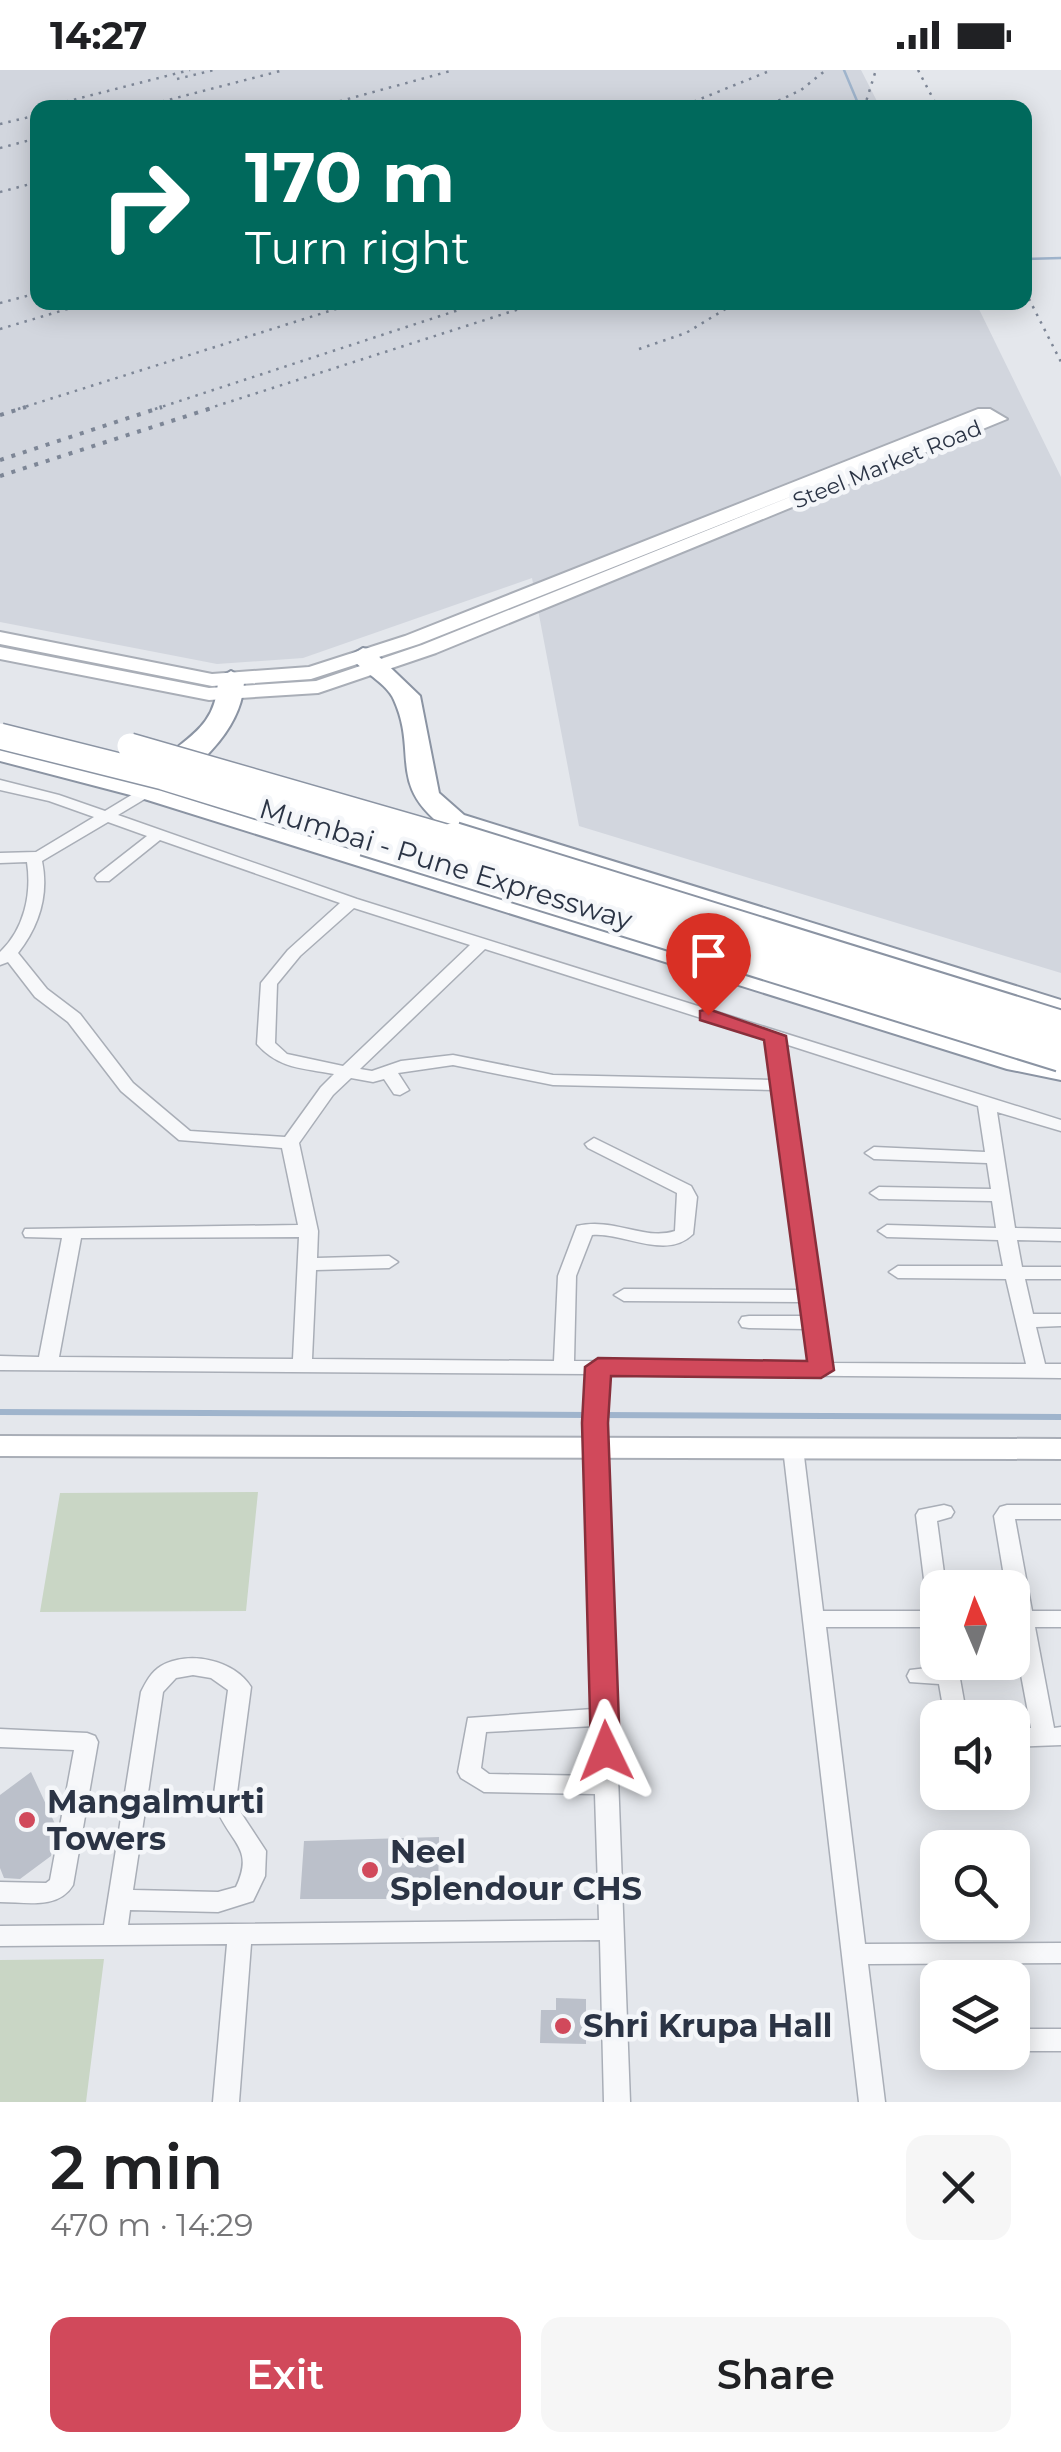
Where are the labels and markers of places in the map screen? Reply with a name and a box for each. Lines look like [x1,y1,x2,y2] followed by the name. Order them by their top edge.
[666,913,751,1016] pin
[47,1782,265,1858] place label: Mangalmurti Towers
[16,1809,38,1831] marker: Mangalmurti Towers
[390,1832,642,1908] place label: Neel Splendour CHS
[359,1859,381,1881] marker: Neel Splendour CHS
[583,2006,832,2045] place label: Shri Krupa Hall
[552,2015,574,2037] marker: Shri Krupa Hall

